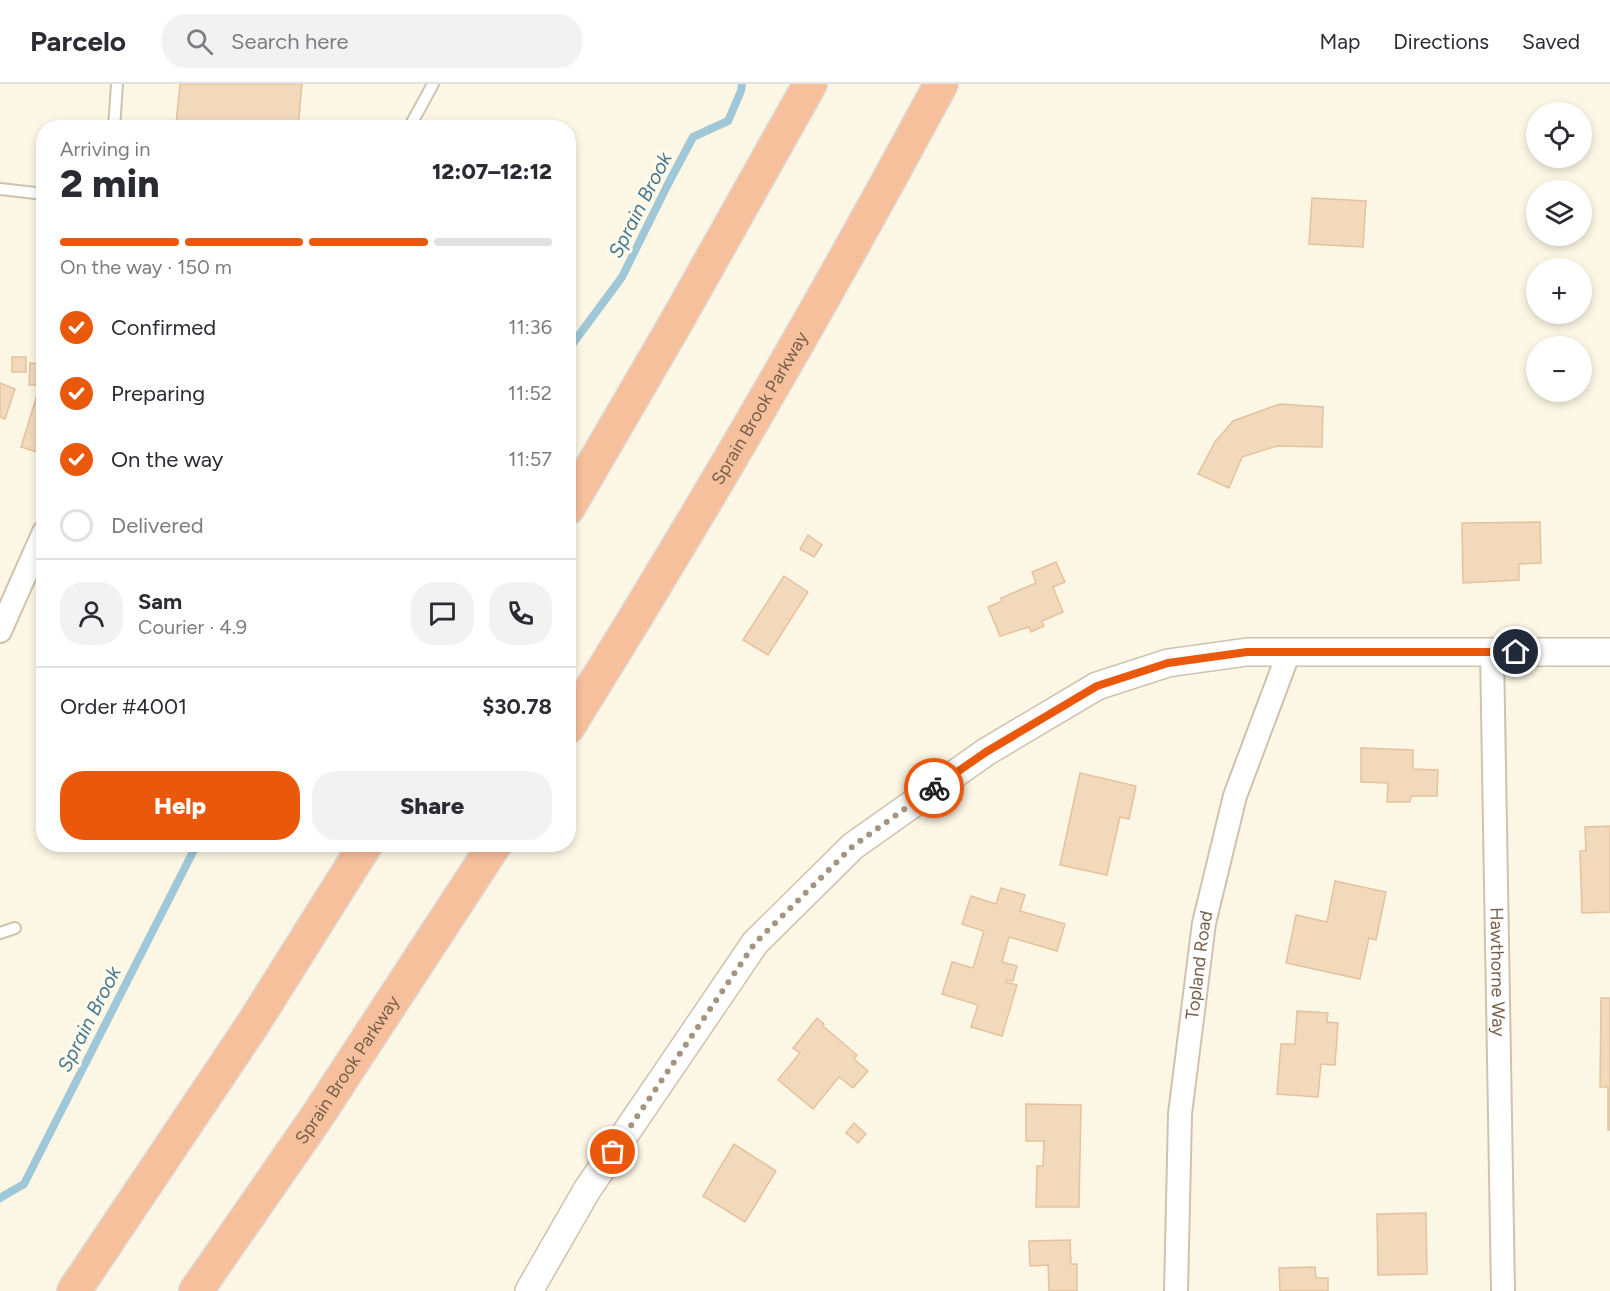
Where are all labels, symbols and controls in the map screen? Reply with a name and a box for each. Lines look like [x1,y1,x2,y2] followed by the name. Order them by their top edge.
[162,14,582,68] search box
[30,24,126,58] text: Parcelo
[183,25,216,58] icon: search
[231,28,349,55] text: Search here
[1319,29,1360,54] text: Map
[1393,29,1489,54] text: Directions
[1522,29,1580,54] text: Saved
[1526,102,1592,402] map controls
[1526,102,1592,168] button: locate
[60,137,150,161] text: Arriving in
[603,147,677,262] water label: Sprain Brook
[432,158,552,185] text: 12:07–12:12
[60,160,160,207] text: 2 min
[1526,180,1592,246] button: layers
[60,255,232,279] text: On the way · 150 m
[1526,258,1592,324] button: +
[60,311,93,344] icon: check
[111,314,216,341] text: Confirmed
[508,315,552,339] text: 11:36
[707,327,813,489] street label: Sprain Brook Parkway
[1526,336,1592,402] button: −
[60,377,93,410] icon: check
[111,380,205,407] text: Preparing
[508,381,552,405] text: 11:52
[60,443,93,476] icon: check
[111,446,223,473] text: On the way
[508,447,552,471] text: 11:57
[111,512,204,539] text: Delivered
[60,582,123,645] button: person
[411,582,474,645] button: chat
[489,582,552,645] button: phone
[138,588,182,615] text: Sam
[138,615,247,639] text: Courier · 4.9
[1490,626,1541,677] pin
[1499,635,1532,668] icon: home
[60,693,187,720] text: Order #4001
[482,693,552,720] text: $30.78
[904,758,964,818] courier
[60,771,300,840] button: Help
[312,771,552,840] button: Share
[918,772,951,805] icon: bike
[1485,907,1510,1037] street label: Hawthorne Way
[1181,908,1218,1021] street label: Topland Road
[52,961,126,1076] water label: Sprain Brook
[290,991,404,1148] street label: Sprain Brook Parkway
[587,1126,638,1177] pin
[596,1135,629,1168] icon: bag

